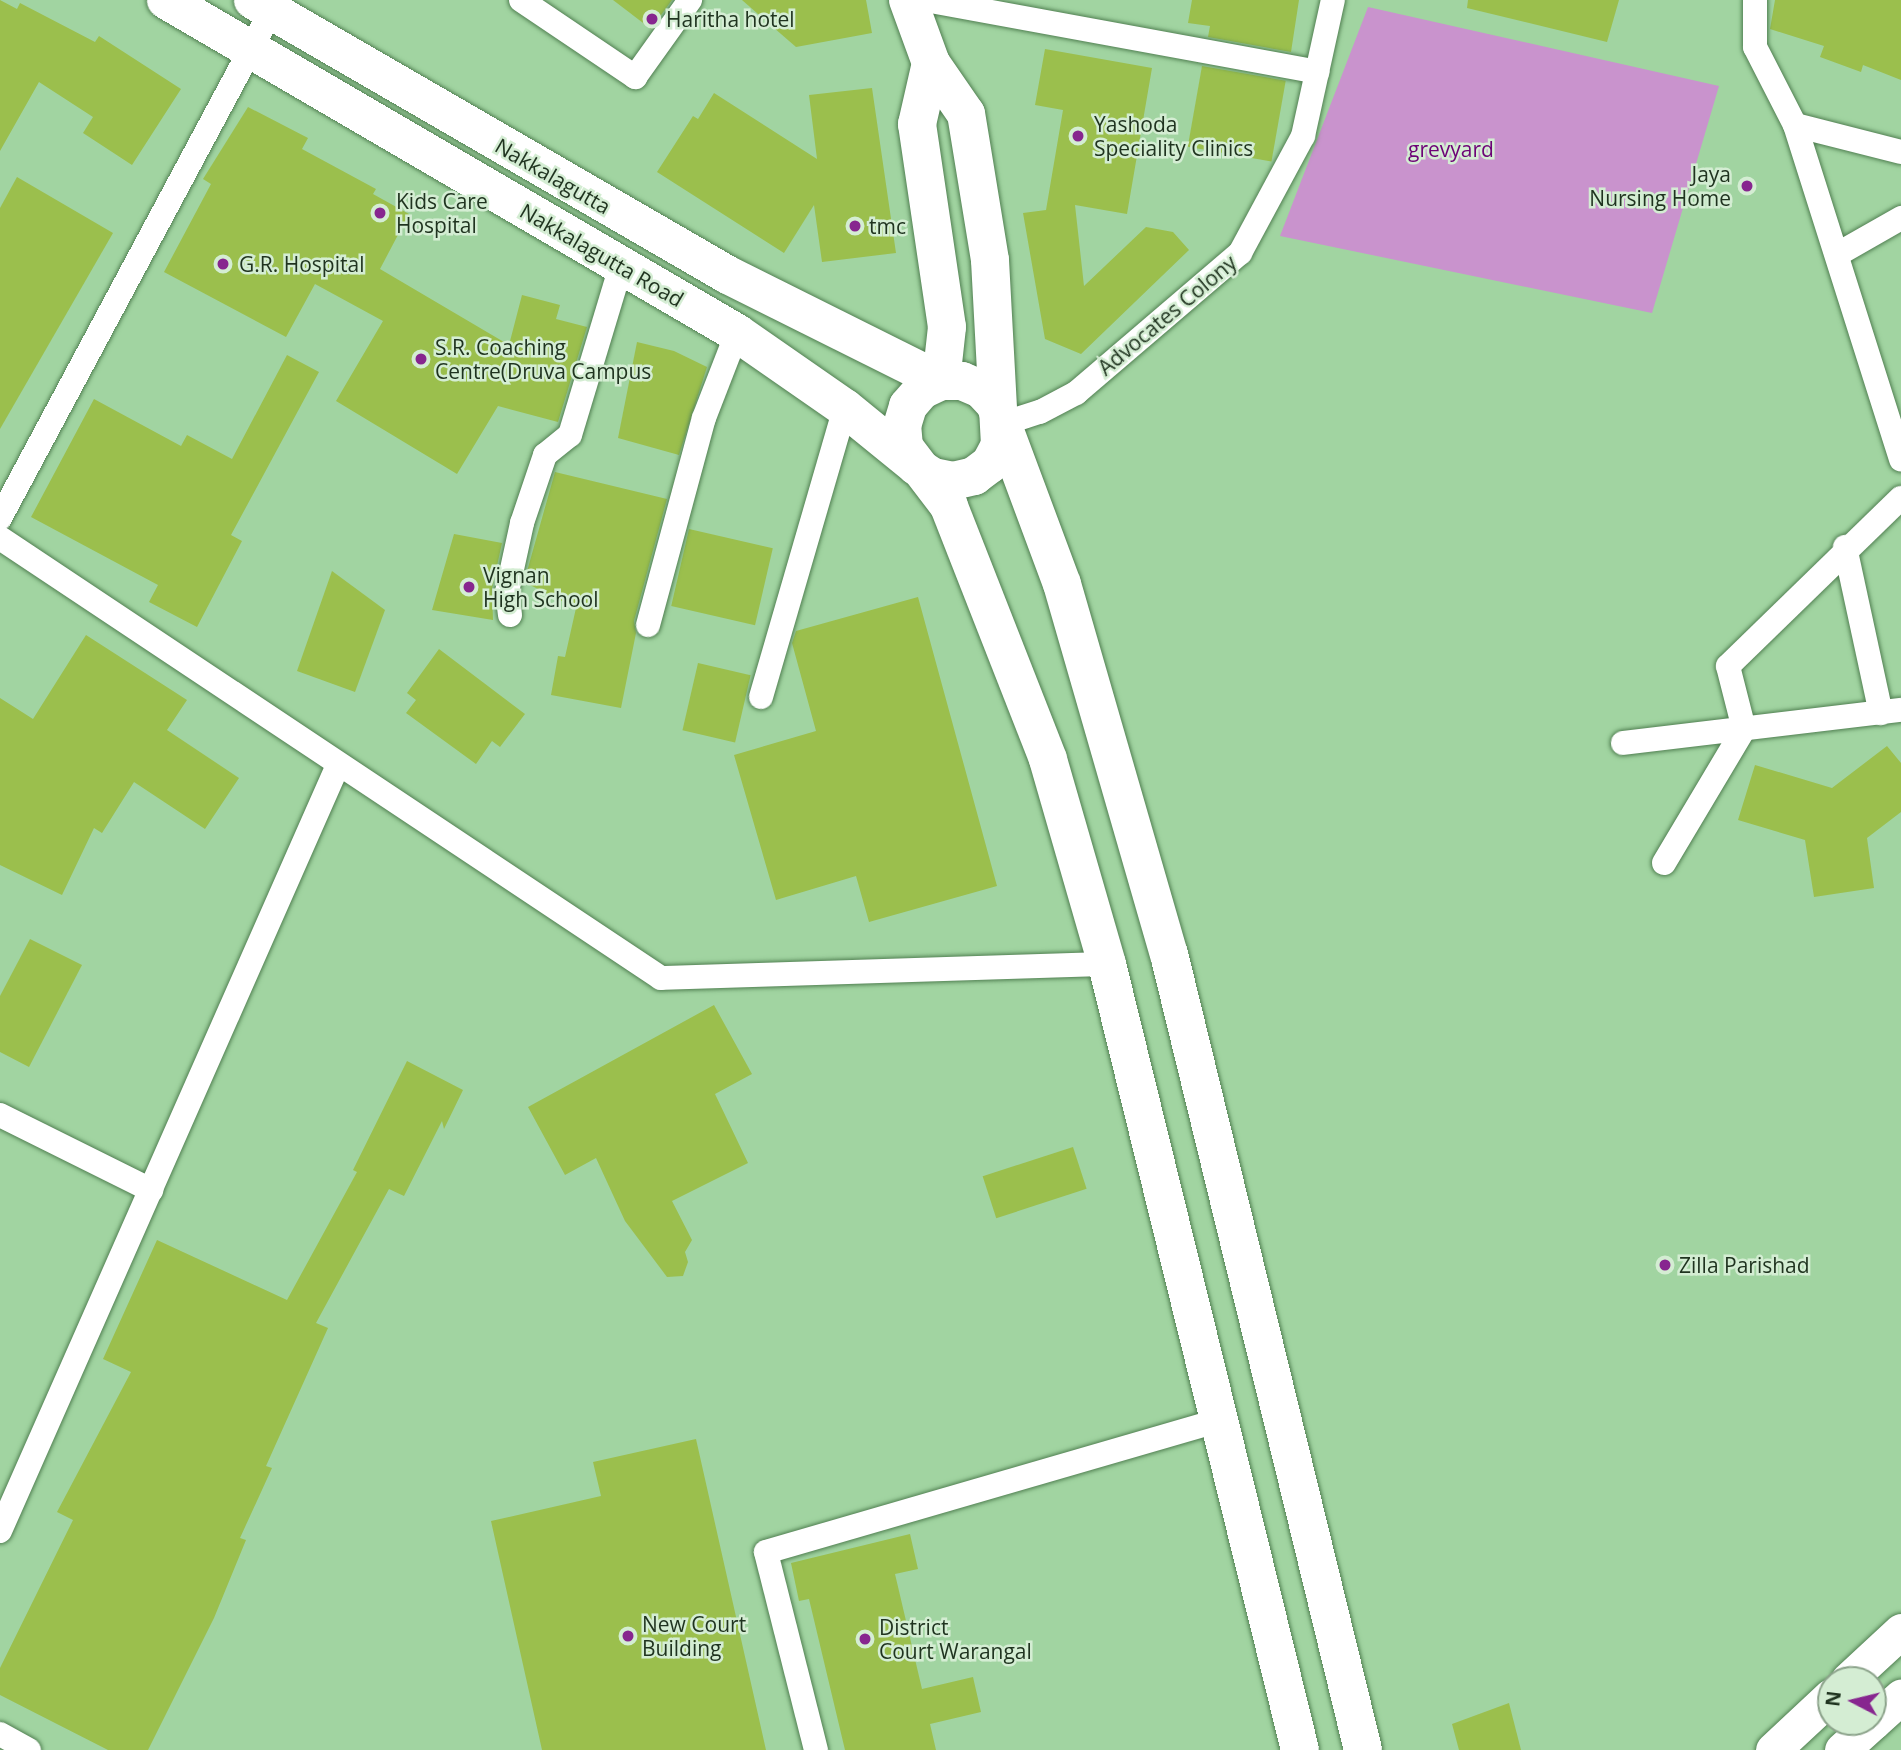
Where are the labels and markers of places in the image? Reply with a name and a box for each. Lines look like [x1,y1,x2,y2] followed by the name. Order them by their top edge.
[666,6,795,32] place label: Haritha hotel
[644,11,660,27] marker: Haritha hotel
[1094,111,1253,161] place label: Yashoda Speciality Clinics
[1068,126,1088,146] marker: Yashoda Speciality Clinics
[1589,161,1731,211] place label: Jaya Nursing Home
[1737,176,1757,196] marker: Jaya Nursing Home
[396,188,488,238] place label: Kids Care Hospital
[370,203,390,223] marker: Kids Care Hospital
[869,213,906,239] place label: tmc
[847,218,863,234] marker: tmc
[239,251,364,277] place label: G.R. Hospital
[213,254,233,274] marker: G.R. Hospital
[435,334,651,384] place label: S.R. Coaching Centre(Druva Campus
[413,351,429,367] marker: S.R. Coaching Centre(Druva Campus
[483,562,599,612] place label: Vignan High School
[461,579,477,595] marker: Vignan High School
[1679,1252,1810,1278] place label: Zilla Parishad
[1657,1257,1673,1273] marker: Zilla Parishad
[642,1611,746,1661] place label: New Court Building
[879,1614,1032,1664] place label: District Court Warangal
[620,1628,636,1644] marker: New Court Building
[857,1631,873,1647] marker: District Court Warangal

